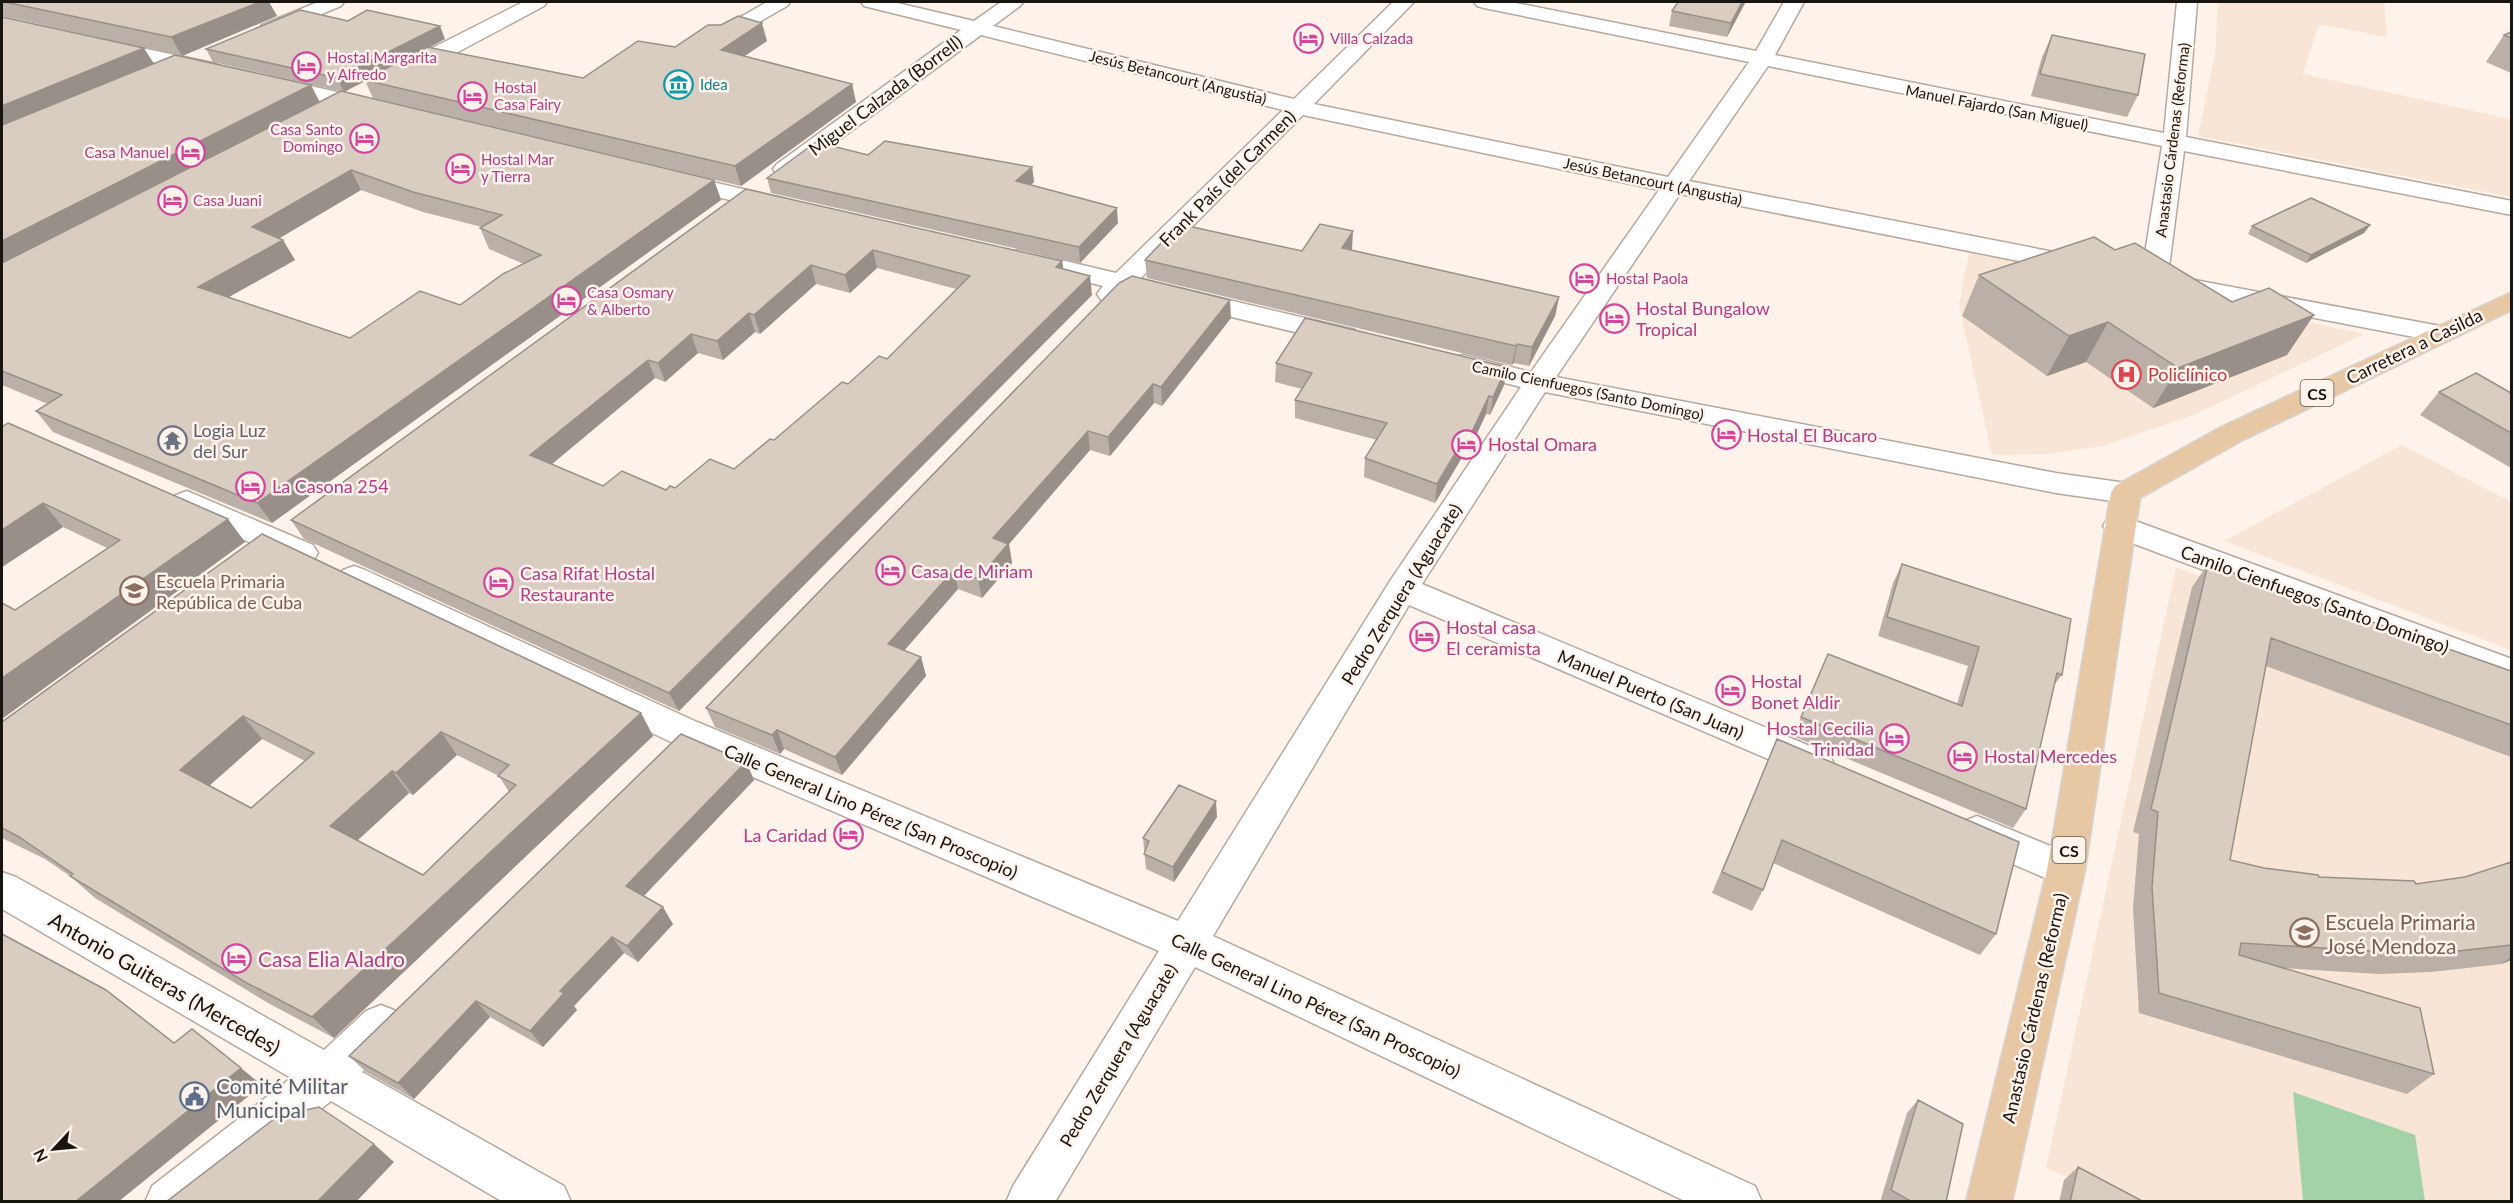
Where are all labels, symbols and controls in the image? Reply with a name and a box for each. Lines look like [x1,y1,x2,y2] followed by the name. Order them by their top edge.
[1293,22,1325,54] hotel icon: Villa Calzada
[1330,29,1413,47] place label: Villa Calzada
[804,30,966,160] street label: Miguel Calzada (Borrell)
[2151,42,2193,238] street label: Anastasio Cárdenas (Reforma)
[1088,46,1268,108] street label: Jesús Betancourt (Angustia)
[327,48,437,83] place label: Hostal Margarita y Alfredo
[290,50,322,82] hotel icon: Hostal Margarita y Alfredo
[663,68,695,100] museum icon: Idea
[700,75,728,93] place label: Idea
[494,78,561,113] place label: Hostal Casa Fairy
[457,80,489,112] hotel icon: Hostal Casa Fairy
[1904,80,2090,134] street label: Manuel Fajardo (San Miguel)
[1154,105,1300,251] street label: Frank País (del Carmen)
[270,120,343,155] place label: Casa Santo Domingo
[348,122,380,154] hotel icon: Casa Santo Domingo
[174,136,206,168] hotel icon: Casa Manuel
[84,143,169,161] place label: Casa Manuel
[481,150,555,185] place label: Hostal Mar y Tierra
[444,152,476,184] hotel icon: Hostal Mar y Tierra
[1562,153,1744,209] street label: Jesús Betancourt (Angustia)
[156,184,188,216] hotel icon: Casa Juani
[193,191,262,209] place label: Casa Juani
[1569,262,1601,294] hotel icon: Hostal Paola
[1606,269,1688,287] place label: Hostal Paola
[587,283,674,318] place label: Casa Osmary & Alberto
[550,285,582,317] hotel icon: Casa Osmary & Alberto
[1636,297,1770,340] place label: Hostal Bungalow Tropical
[1599,302,1631,334] hotel icon: Hostal Bungalow Tropical
[2342,303,2486,389] street label: Carretera a Casilda
[1470,357,1706,423] street label: Camilo Cienfuegos (Santo Domingo)
[2111,358,2143,390] hospital icon: Policlínico
[2148,363,2227,385] place label: Policlínico
[2300,380,2334,406] road number: CS
[193,419,266,462] place label: Logia Luz del Sur
[1710,419,1742,451] hotel icon: Hostal El Bucaro
[156,424,188,456] temple icon: Logia Luz del Sur
[1747,424,1877,446] place label: Hostal El Bucaro
[1451,428,1483,460] hotel icon: Hostal Omara
[1488,433,1597,455] place label: Hostal Omara
[235,470,267,502] hotel icon: La Casona 254
[272,475,389,497] place label: La Casona 254
[1336,499,1466,689] street label: Pedro Zerquera (Aguacate)
[2178,540,2452,658] street label: Camilo Cienfuegos (Santo Domingo)
[874,555,906,587] hotel icon: Casa de Miriam
[911,560,1033,582] place label: Casa de Miriam
[520,562,655,605] place label: Casa Rifat Hostal Restaurante
[483,567,515,599] hotel icon: Casa Rifat Hostal Restaurante
[156,570,302,613] place label: Escuela Primaria República de Cuba
[119,575,151,607] school or university icon: Escuela Primaria República de Cuba
[1446,616,1541,659] place label: Hostal casa El ceramista
[1409,621,1441,653] hotel icon: Hostal casa El ceramista
[1555,645,1747,743] street label: Manuel Puerto (San Juan)
[1751,670,1840,713] place label: Hostal Bonet Aldir
[1714,675,1746,707] hotel icon: Hostal Bonet Aldir
[1767,717,1874,760] place label: Hostal Cecilia Trinidad
[1879,722,1911,754] hotel icon: Hostal Cecilia Trinidad
[721,739,1021,883] street label: Calle General Lino Pérez (San Proscopio)
[1947,740,1979,772] hotel icon: Hostal Mercedes
[1984,745,2117,767] place label: Hostal Mercedes
[832,819,864,851] hotel icon: La Caridad
[743,824,827,846] place label: La Caridad
[2052,837,2086,863] road number: CS
[1997,891,2071,1125] street label: Anastasio Cárdenas (Reforma)
[45,906,285,1060] street label: Antonio Guiteras (Mercedes)
[2325,909,2476,958] place label: Escuela Primaria José Mendoza
[2288,917,2320,949] school or university icon: Escuela Primaria José Mendoza
[1168,928,1464,1082] street label: Calle General Lino Pérez (San Proscopio)
[221,942,253,974] hotel icon: Casa Elia Aladro
[258,946,405,971] place label: Casa Elia Aladro
[1055,959,1181,1151] street label: Pedro Zerquera (Aguacate)
[216,1073,348,1122] place label: Comité Militar Municipal
[179,1081,211,1113] public building icon: Comité Militar Municipal
[24,1119,84,1179] north arrow
[29,1146,51,1165] text: N

